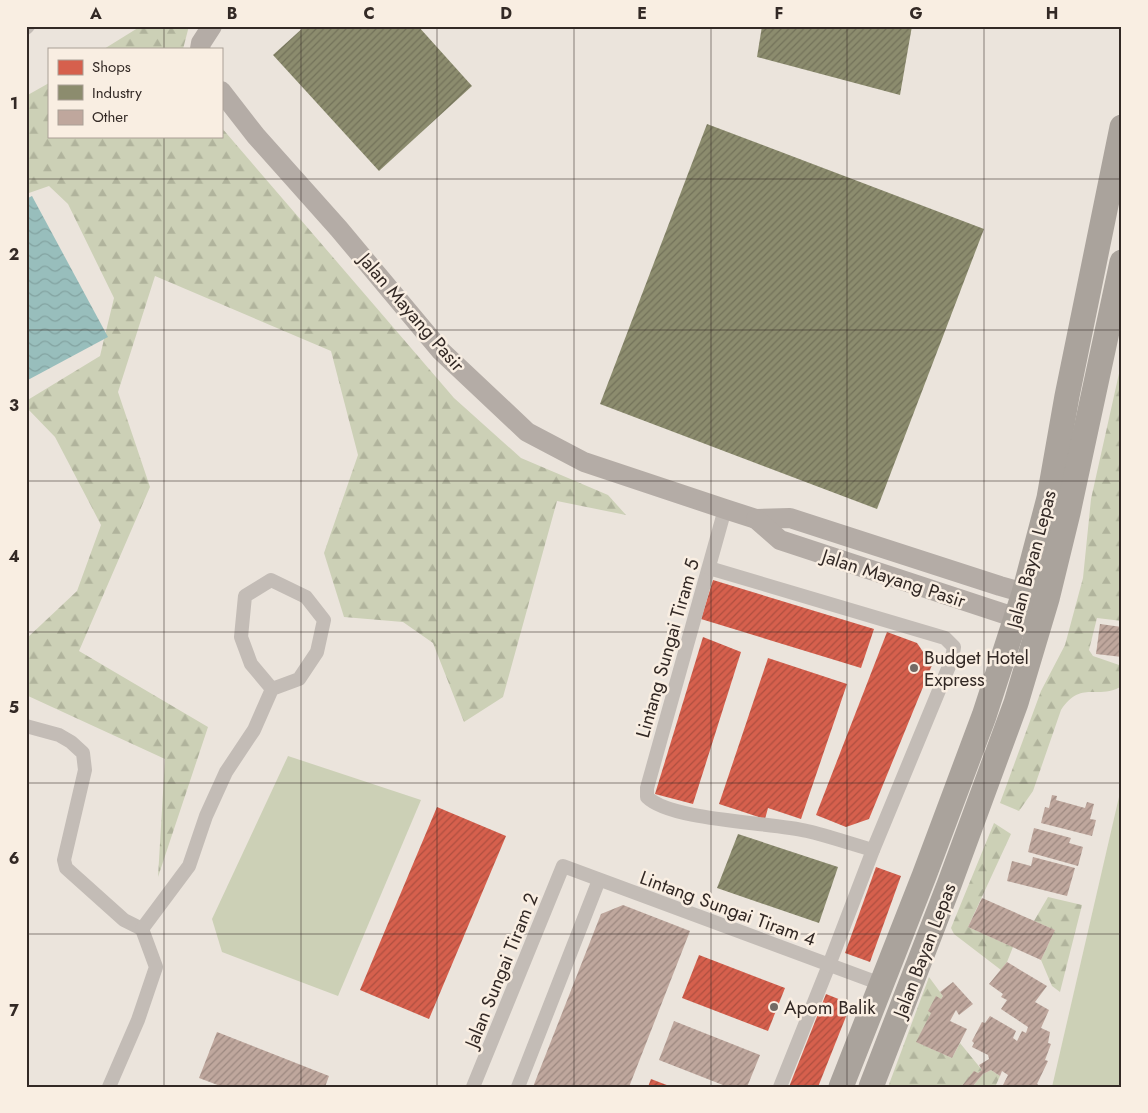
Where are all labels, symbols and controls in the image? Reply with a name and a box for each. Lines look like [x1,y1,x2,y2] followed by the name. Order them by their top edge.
[89,2,102,25] text: A
[227,2,237,25] text: B
[363,2,375,25] text: C
[500,2,512,25] text: D
[637,2,647,25] text: E
[775,2,783,25] text: F
[909,2,923,25] text: G
[1046,2,1058,25] text: H
[48,48,222,138] legend
[92,56,131,78] text: Shops
[92,82,142,104] text: Industry
[10,92,18,115] text: 1
[92,106,129,128] text: Other
[9,243,19,266] text: 2
[350,245,471,378] street label: Jalan Mayang Pasir
[9,394,19,417] text: 3
[999,487,1063,634] street label: Jalan Bayan Lepas
[816,542,970,615] street label: Jalan Mayang Pasir
[8,545,20,568] text: 4
[629,555,706,741] street label: Lintang Sungai Tiram 5
[924,644,1029,693] place label: Budget Hotel Express
[908,662,920,674] marker: Budget Hotel Express
[9,696,19,719] text: 5
[9,847,19,870] text: 6
[636,864,820,953] street label: Lintang Sungai Tiram 4
[885,879,963,1024] street label: Jalan Bayan Lepas
[457,889,545,1054] street label: Jalan Sungai Tiram 2
[784,994,876,1021] place label: Apom Balik
[9,999,19,1022] text: 7
[768,1001,780,1013] marker: Apom Balik

